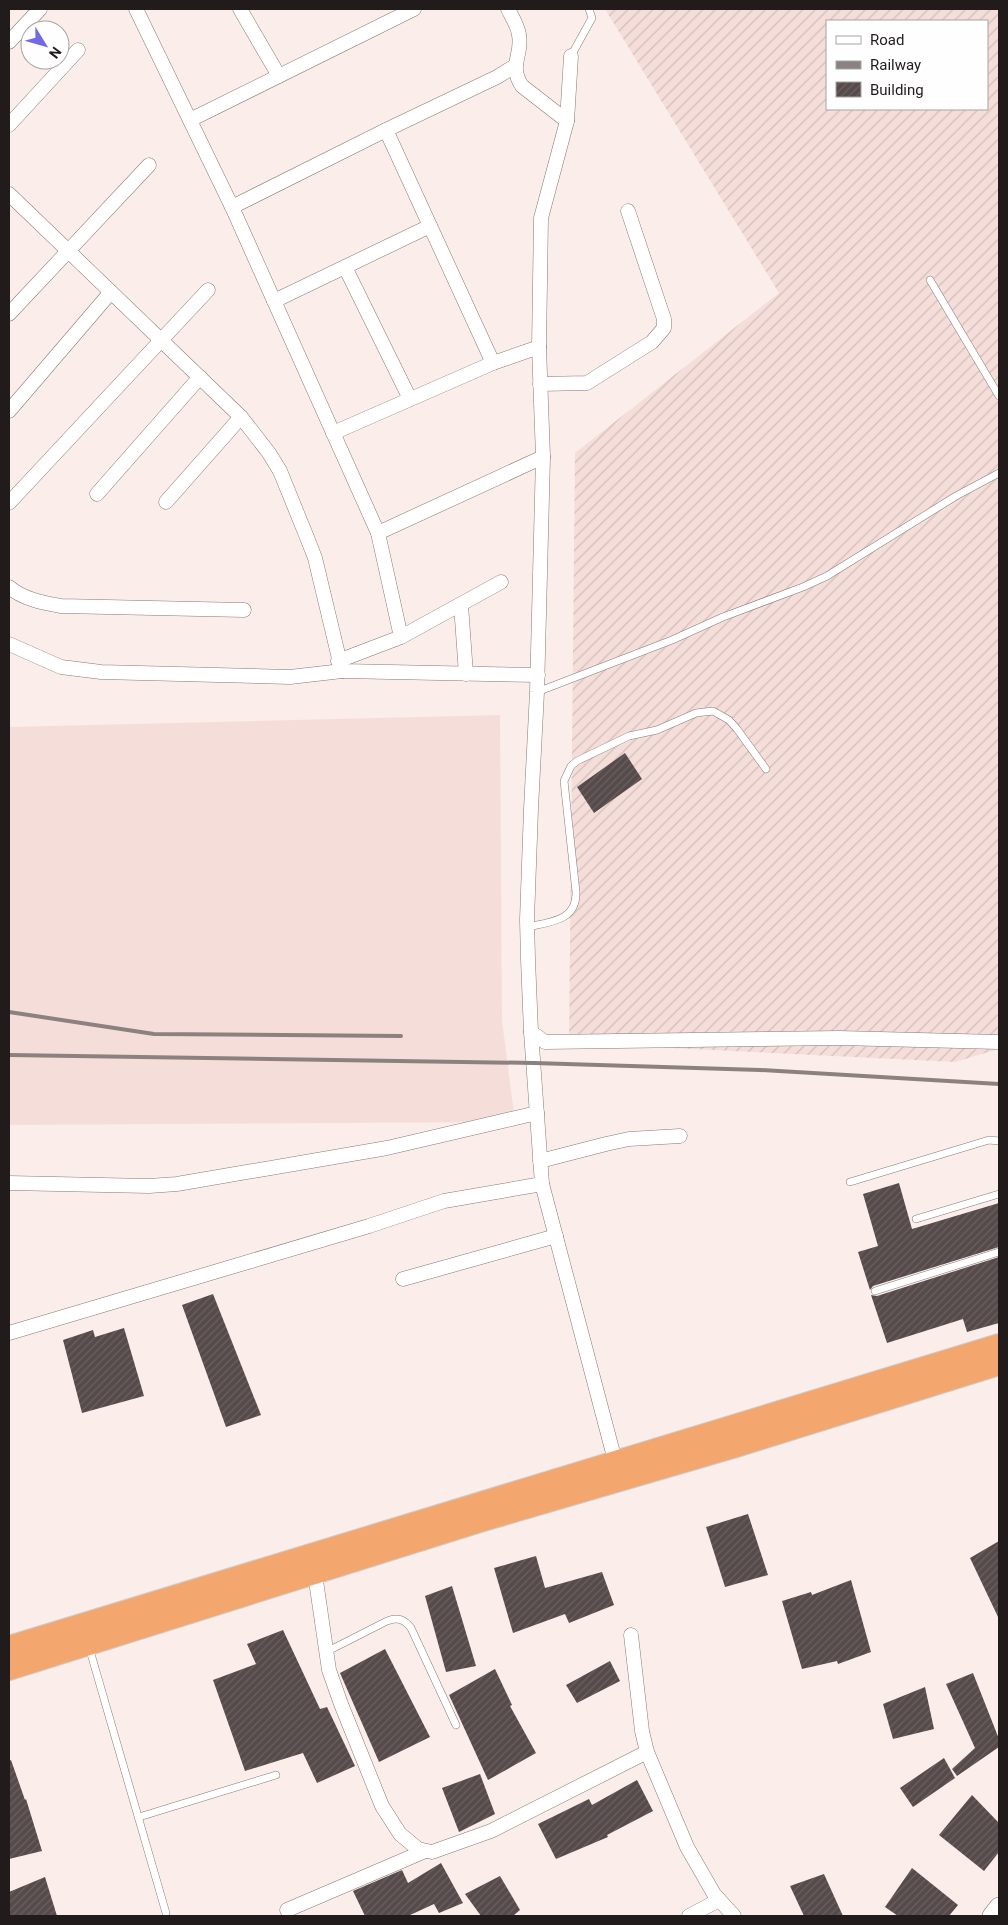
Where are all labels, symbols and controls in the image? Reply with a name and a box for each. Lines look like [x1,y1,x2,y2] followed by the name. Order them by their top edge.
[20,20,70,70] north arrow
[826,20,988,110] legend
[870,31,904,49] text: Road
[46,44,65,62] text: N
[870,56,921,74] text: Railway
[870,81,924,99] text: Building

